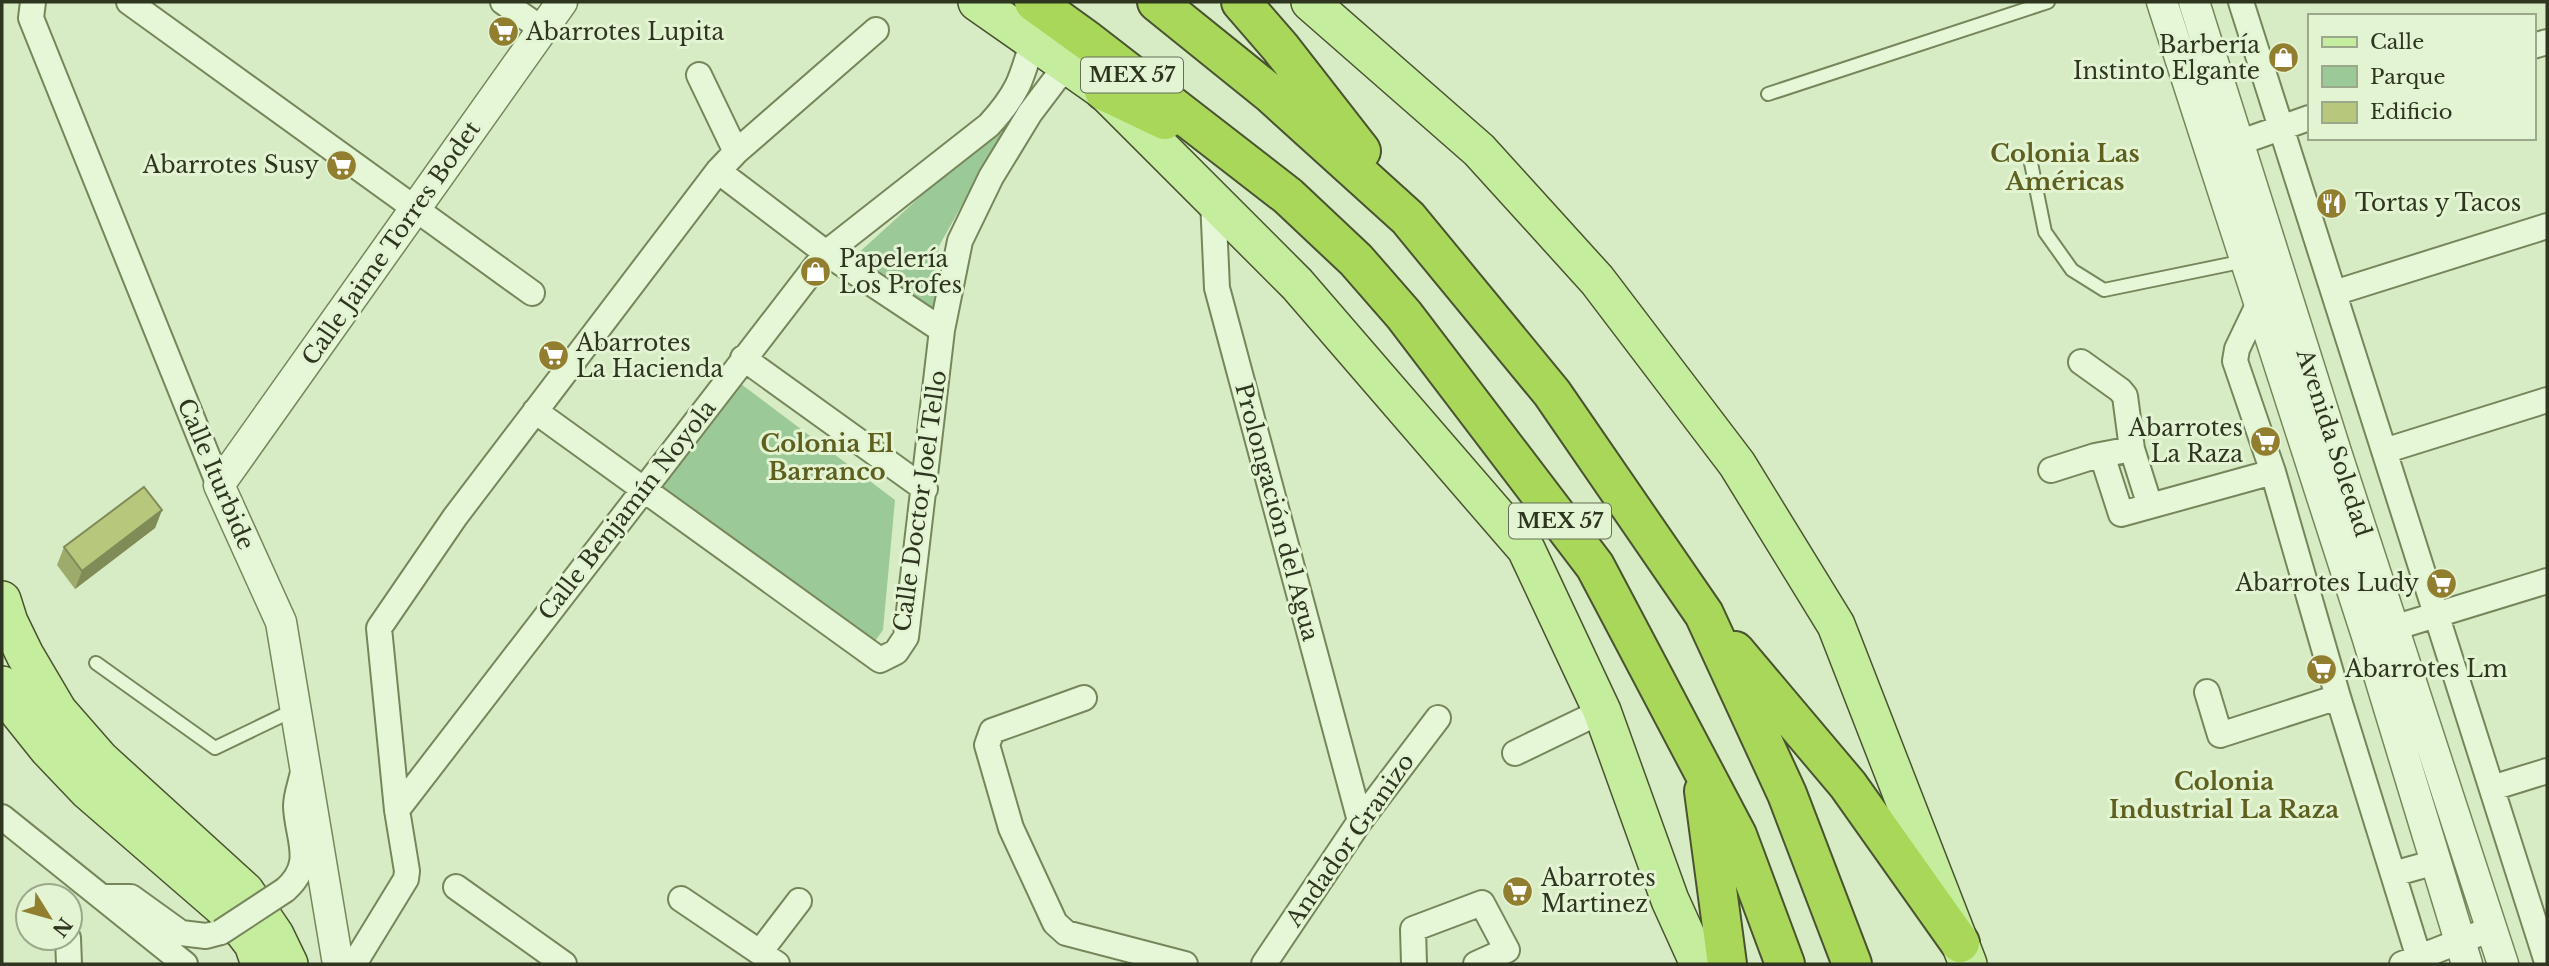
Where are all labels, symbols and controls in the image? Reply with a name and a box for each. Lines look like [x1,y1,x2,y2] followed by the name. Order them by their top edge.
[2308,14,2535,140] legend
[486,15,520,49] supermarket icon: Abarrotes Lupita
[525,18,724,46] place label: Abarrotes Lupita
[2370,29,2424,55] text: Calle
[2073,31,2260,85] place label: Barbería Instinto Elgante
[2266,41,2300,75] shop icon: Barbería Instinto Elgante
[1081,57,1183,92] road number: MEX 57
[2370,64,2445,90] text: Parque
[2370,99,2452,125] text: Edificio
[296,115,486,370] street label: Calle Jaime Torres Bodet
[1990,139,2140,196] district label: Colonia Las Américas
[325,148,359,182] supermarket icon: Abarrotes Susy
[142,151,319,179] place label: Abarrotes Susy
[2315,186,2349,220] restaurant icon: Tortas y Tacos
[2355,189,2521,217] place label: Tortas y Tacos
[839,245,962,299] place label: Papelería Los Profes
[799,255,833,289] shop icon: Papelería Los Profes
[575,329,724,383] place label: Abarrotes La Hacienda
[536,339,570,373] supermarket icon: Abarrotes La Hacienda
[2290,345,2378,540] street label: Avenida Soledad
[888,369,952,633] street label: Calle Doctor Joel Tello
[1229,380,1325,644] street label: Prolongación del Agua
[172,394,260,554] street label: Calle Iturbide
[532,394,722,626] street label: Calle Benjamín Noyola
[2127,414,2243,468] place label: Abarrotes La Raza
[2249,424,2283,458] supermarket icon: Abarrotes La Raza
[760,429,894,486] district label: Colonia El Barranco
[1509,504,1611,538] road number: MEX 57
[2425,566,2459,600] supermarket icon: Abarrotes Ludy
[2235,569,2419,597] place label: Abarrotes Ludy
[2305,652,2339,686] supermarket icon: Abarrotes Lm
[2344,655,2508,683] place label: Abarrotes Lm
[1279,748,1420,933] street label: Andador Granizo
[2109,767,2339,824] district label: Colonia Industrial La Raza
[1540,864,1656,918] place label: Abarrotes Martinez
[1501,874,1535,908] supermarket icon: Abarrotes Martinez
[14,882,84,952] north arrow
[48,913,77,941] text: N

